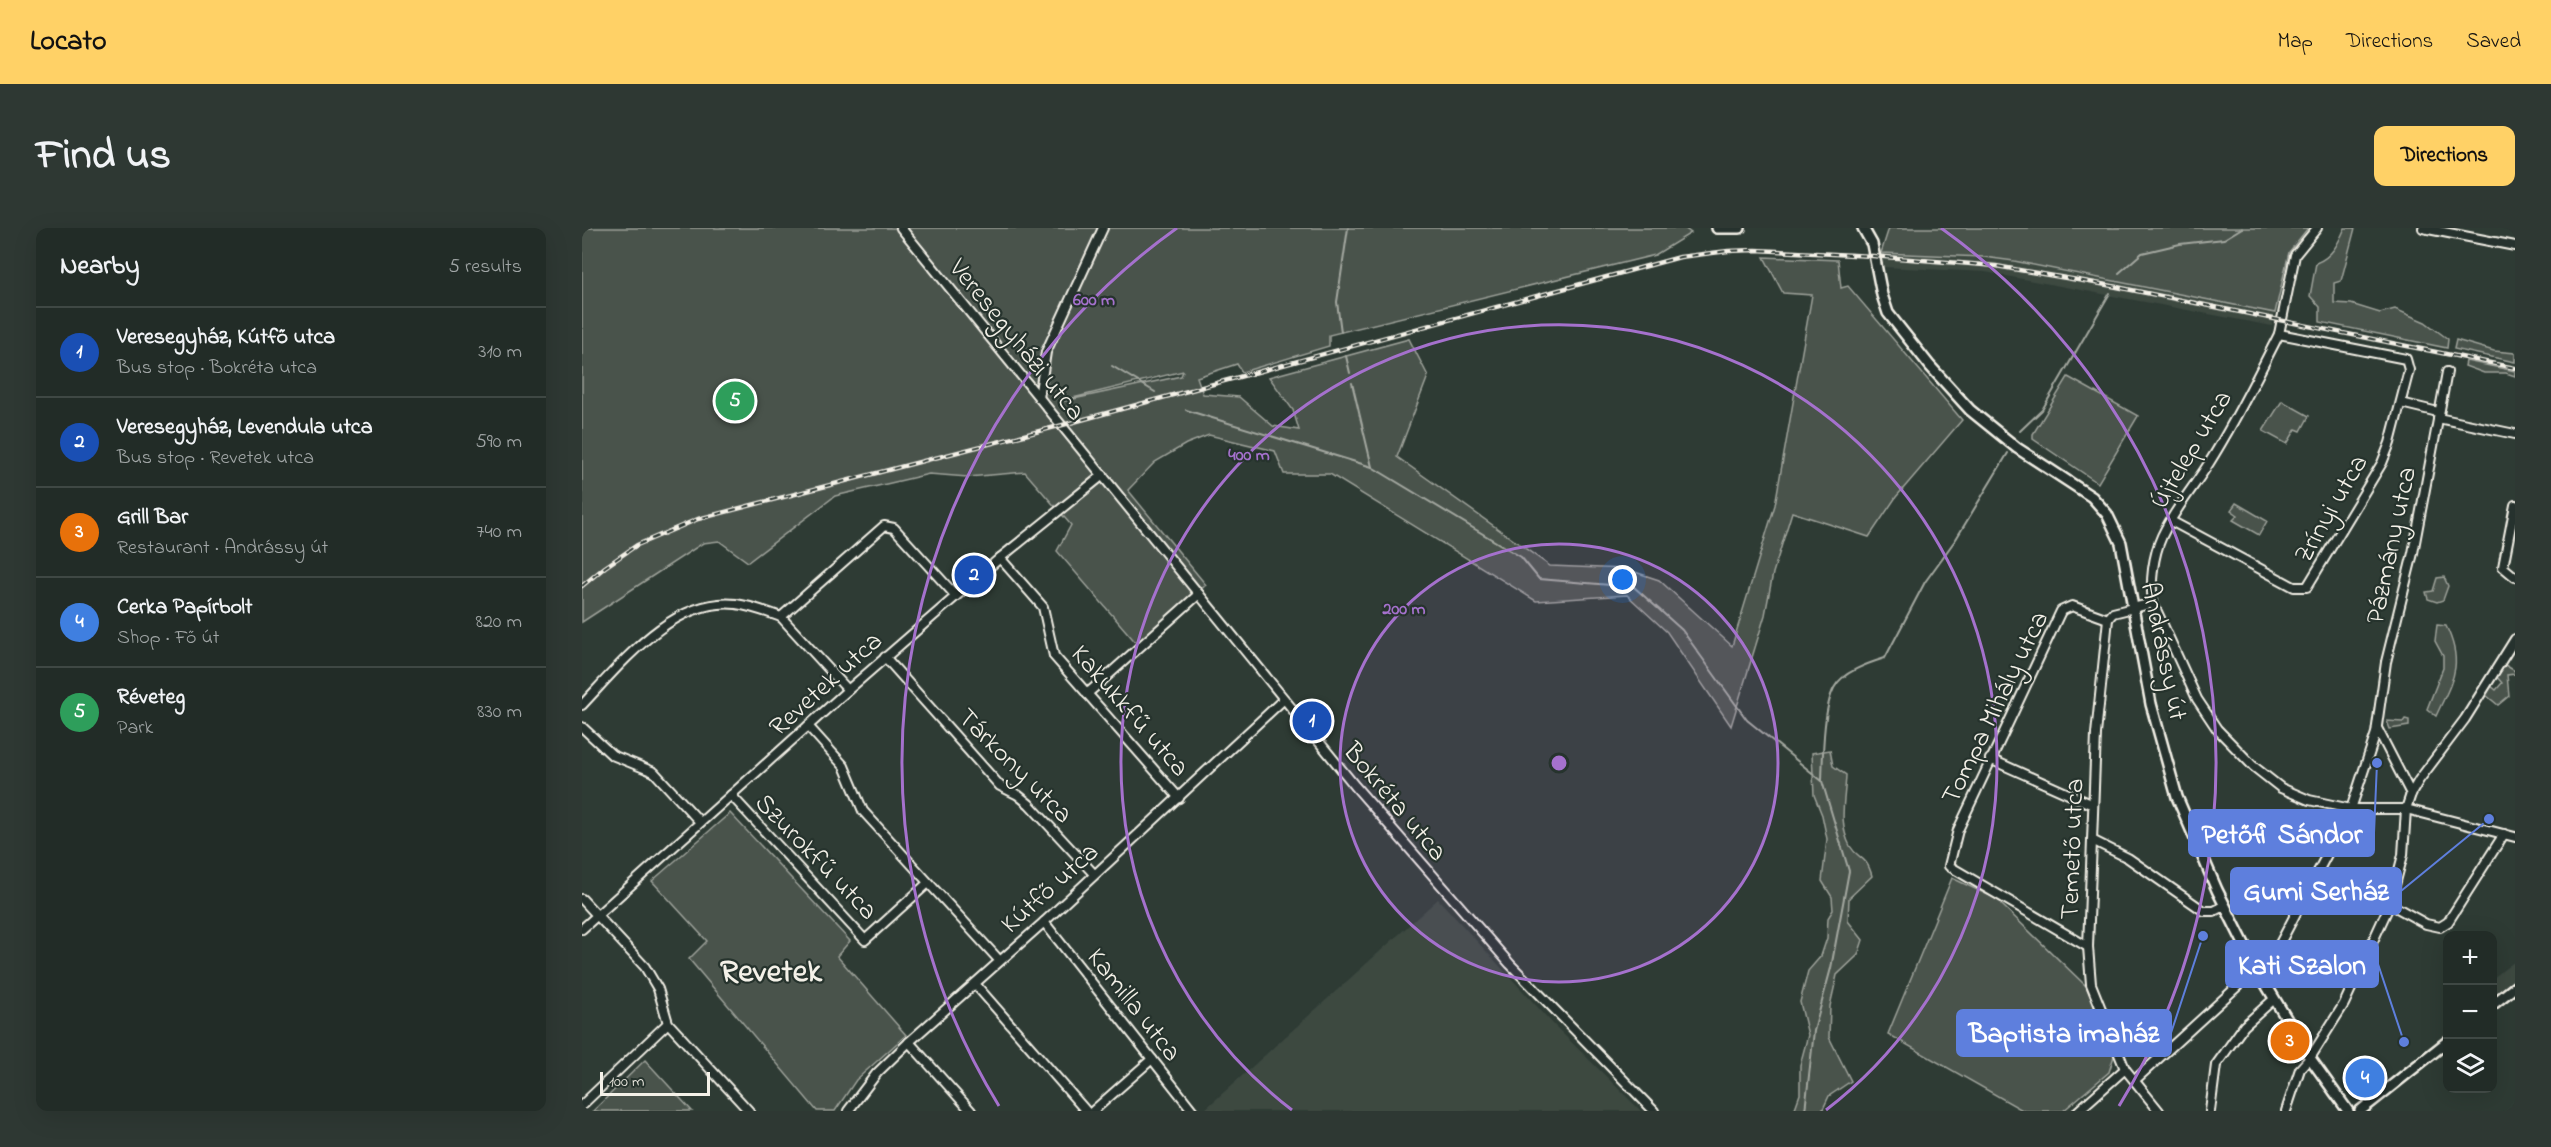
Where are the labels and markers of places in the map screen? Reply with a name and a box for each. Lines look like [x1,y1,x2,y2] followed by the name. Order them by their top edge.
[716,378,754,423] pin: 5
[954,552,994,598] pin: 2
[1292,698,1332,744] pin: 1
[1549,753,1569,773] centre of rings
[2189,810,2374,856] callout: Petőfi Sándor
[2231,868,2401,914] callout: Gumi Serház
[2226,941,2378,987] callout: Kati Szalon
[1957,1010,2171,1056] callout: Baptista imaház
[2270,1018,2310,1064] pin: 3
[2346,1056,2384,1100] pin: 4

